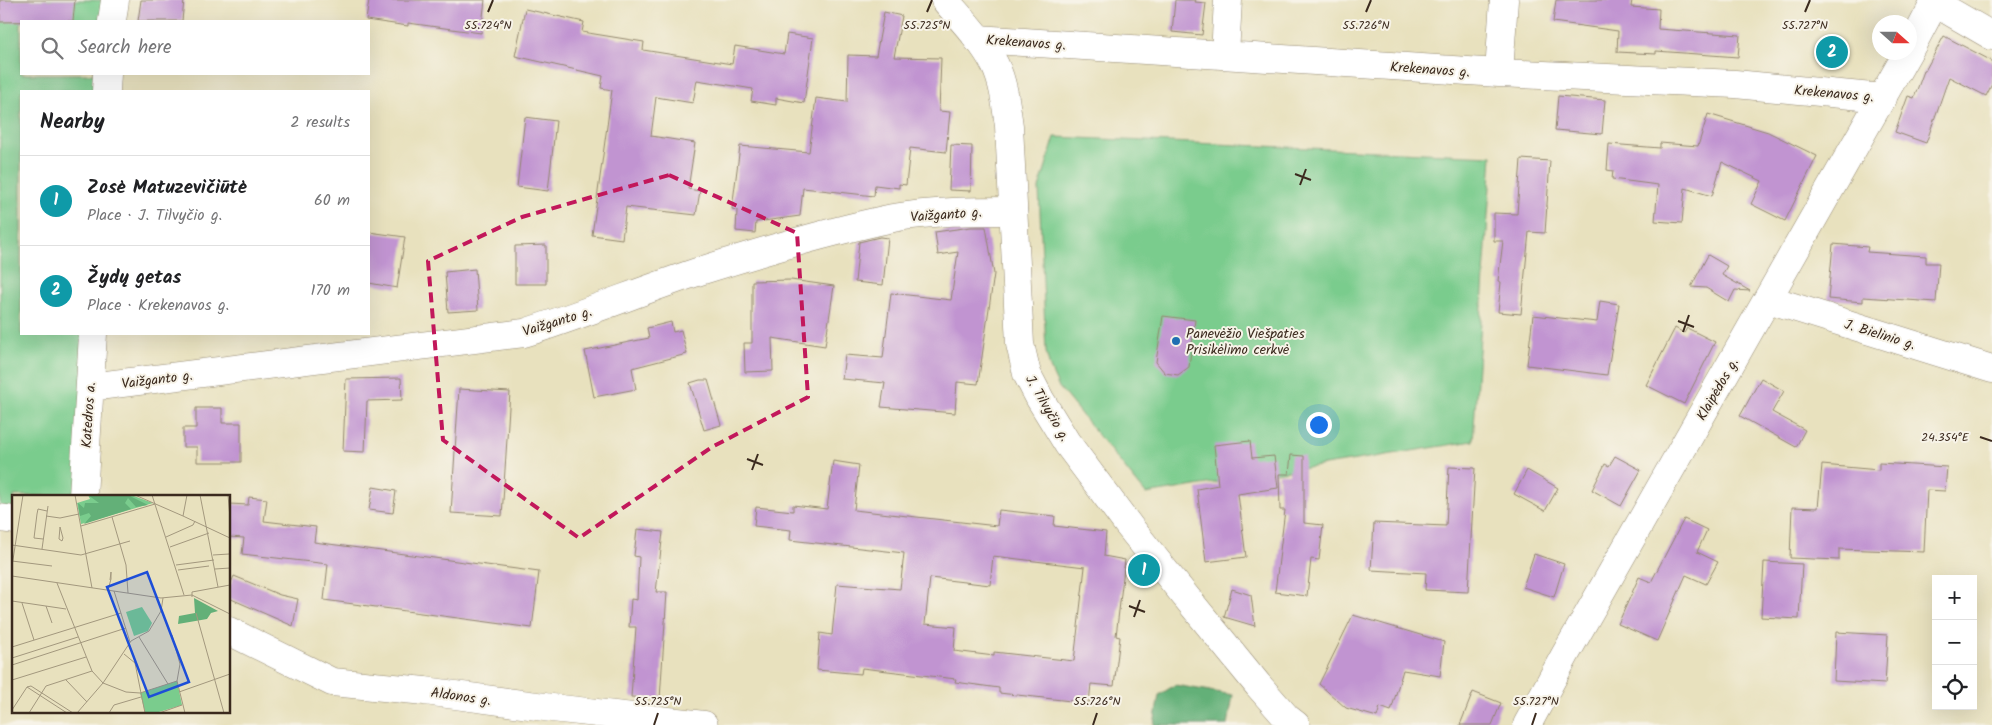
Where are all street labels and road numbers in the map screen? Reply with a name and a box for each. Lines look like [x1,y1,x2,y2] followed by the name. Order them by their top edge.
[985,29,1067,57] street label: Krekenavos g.
[1389,56,1471,84] street label: Krekenavos g.
[1793,80,1875,108] street label: Krekenavos g.
[910,202,982,228] street label: Vaižganto g.
[520,301,595,343] street label: Vaižganto g.
[1841,314,1918,356] street label: J. Bielinio g.
[1691,354,1745,425] street label: Klaipėdos g.
[120,365,194,395] street label: Vaižganto g.
[1019,371,1075,446] street label: J. Tilvyčio g.
[76,381,102,449] street label: Katedros a.
[429,682,492,712] street label: Aldonos g.

